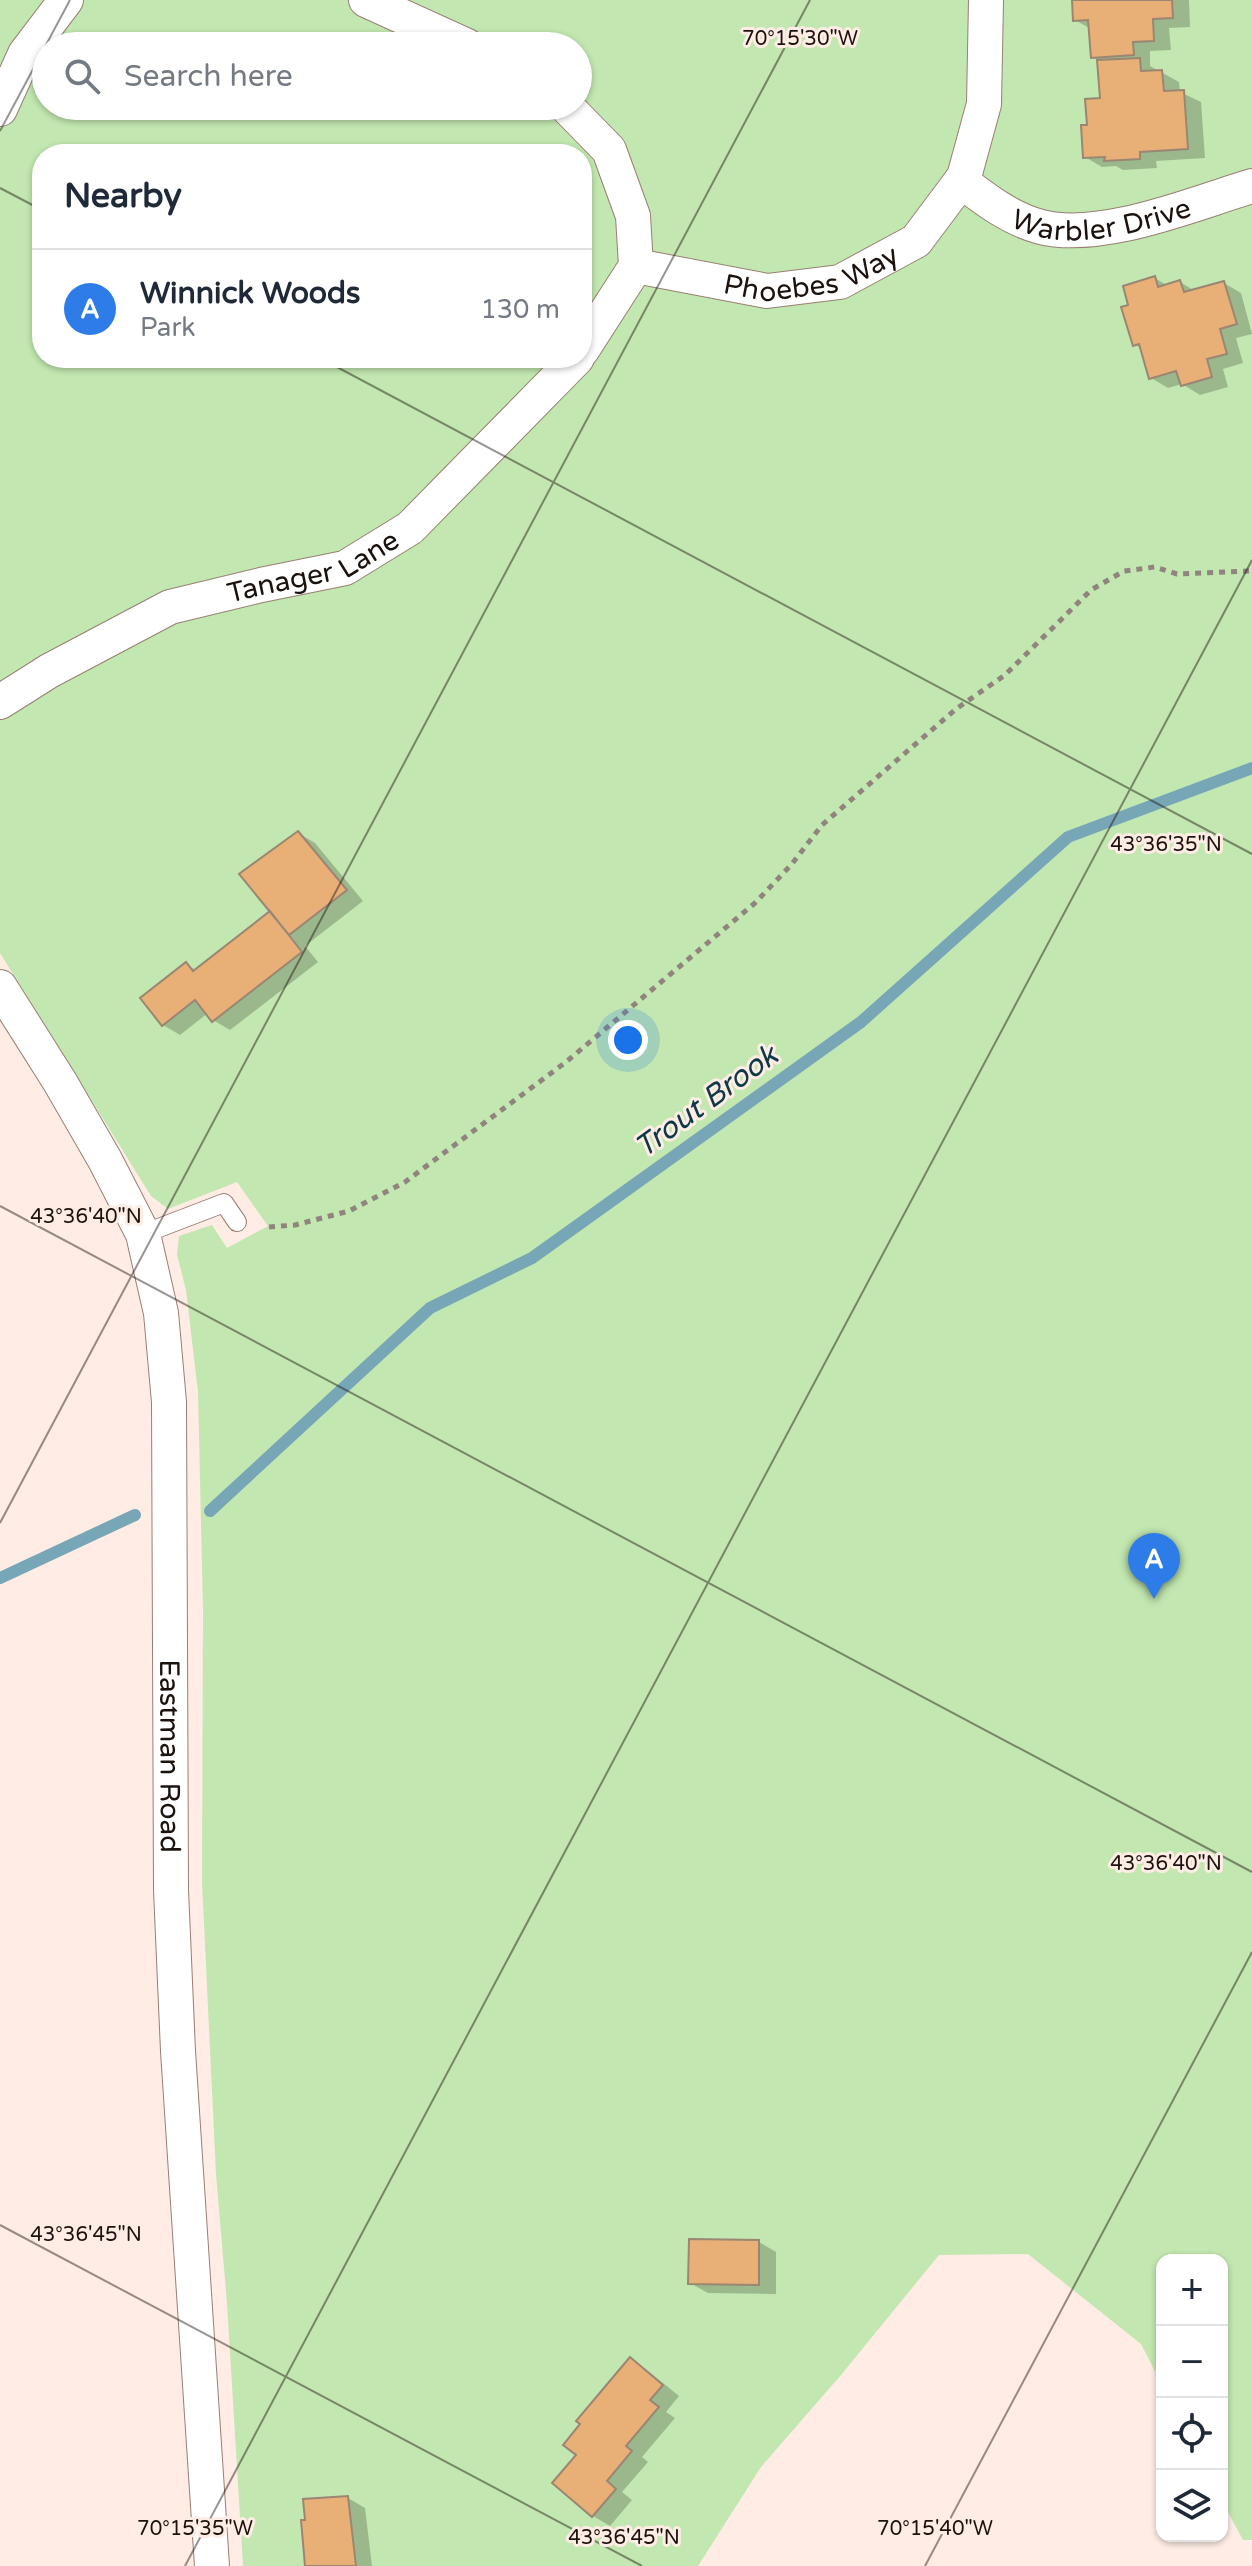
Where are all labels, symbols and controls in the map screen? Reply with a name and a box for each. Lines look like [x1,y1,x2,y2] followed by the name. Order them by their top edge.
[742,27,858,51] text: 70°15'30"W
[32,32,592,120] search box
[60,54,104,98] icon: search
[124,58,293,95] text: Search here
[64,176,182,217] text: Nearby
[1007,191,1195,249] street label: Warbler Drive
[721,238,904,310] street label: Phoebes Way
[140,275,360,312] text: Winnick Woods
[80,294,100,325] text: A
[480,294,560,325] text: 130 m
[140,312,196,343] text: Park
[224,523,405,611] street label: Tanager Lane
[1110,833,1222,857] text: 43°36'35"N
[608,1020,648,1060] your location
[628,1036,787,1166] water label: Trout Brook
[30,1205,142,1229] text: 43°36'40"N
[1128,1533,1180,1599] pin: A
[152,1659,187,1853] street label: Eastman Road
[1110,1852,1222,1876] text: 43°36'40"N
[30,2223,142,2247] text: 43°36'45"N
[1156,2254,1228,2542] map controls
[1156,2254,1228,2326] button: +
[1156,2326,1228,2398] button: −
[1156,2398,1228,2470] button: locate
[1156,2470,1228,2542] button: layers
[137,2517,253,2541] text: 70°15'35"W
[877,2517,993,2541] text: 70°15'40"W
[568,2526,680,2550] text: 43°36'45"N

